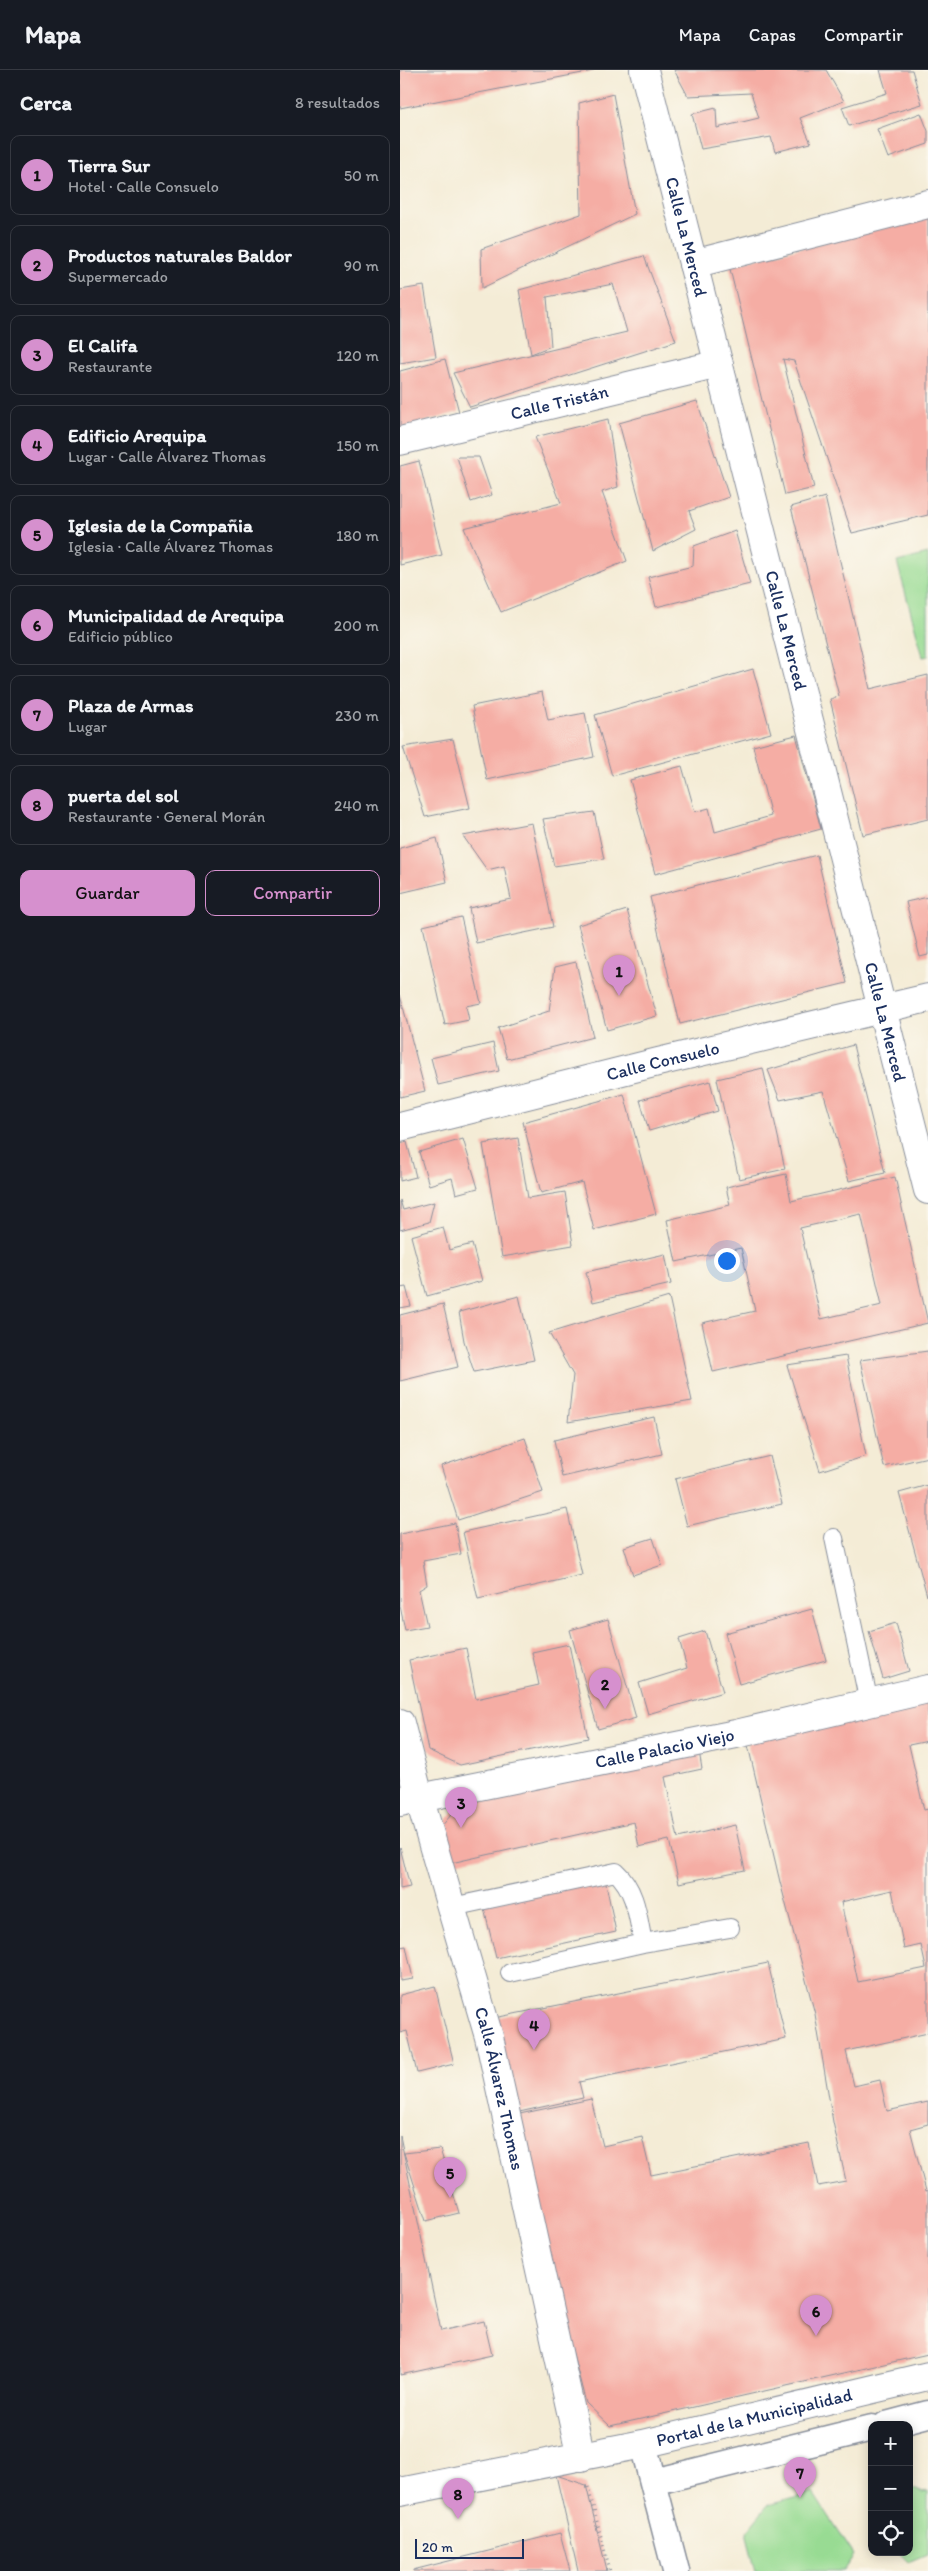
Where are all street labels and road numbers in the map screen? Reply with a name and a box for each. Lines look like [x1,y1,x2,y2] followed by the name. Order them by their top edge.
[661,175,712,299] street label: Calle La Merced
[508,380,611,425] street label: Calle Tristán
[760,568,812,693] street label: Calle La Merced
[860,960,911,1084] street label: Calle La Merced
[604,1037,722,1086] street label: Calle Consuelo
[593,1724,736,1773] street label: Calle Palacio Viejo
[470,2004,529,2172] street label: Calle Álvarez Thomas
[654,2383,855,2451] street label: Portal de la Municipalidad

